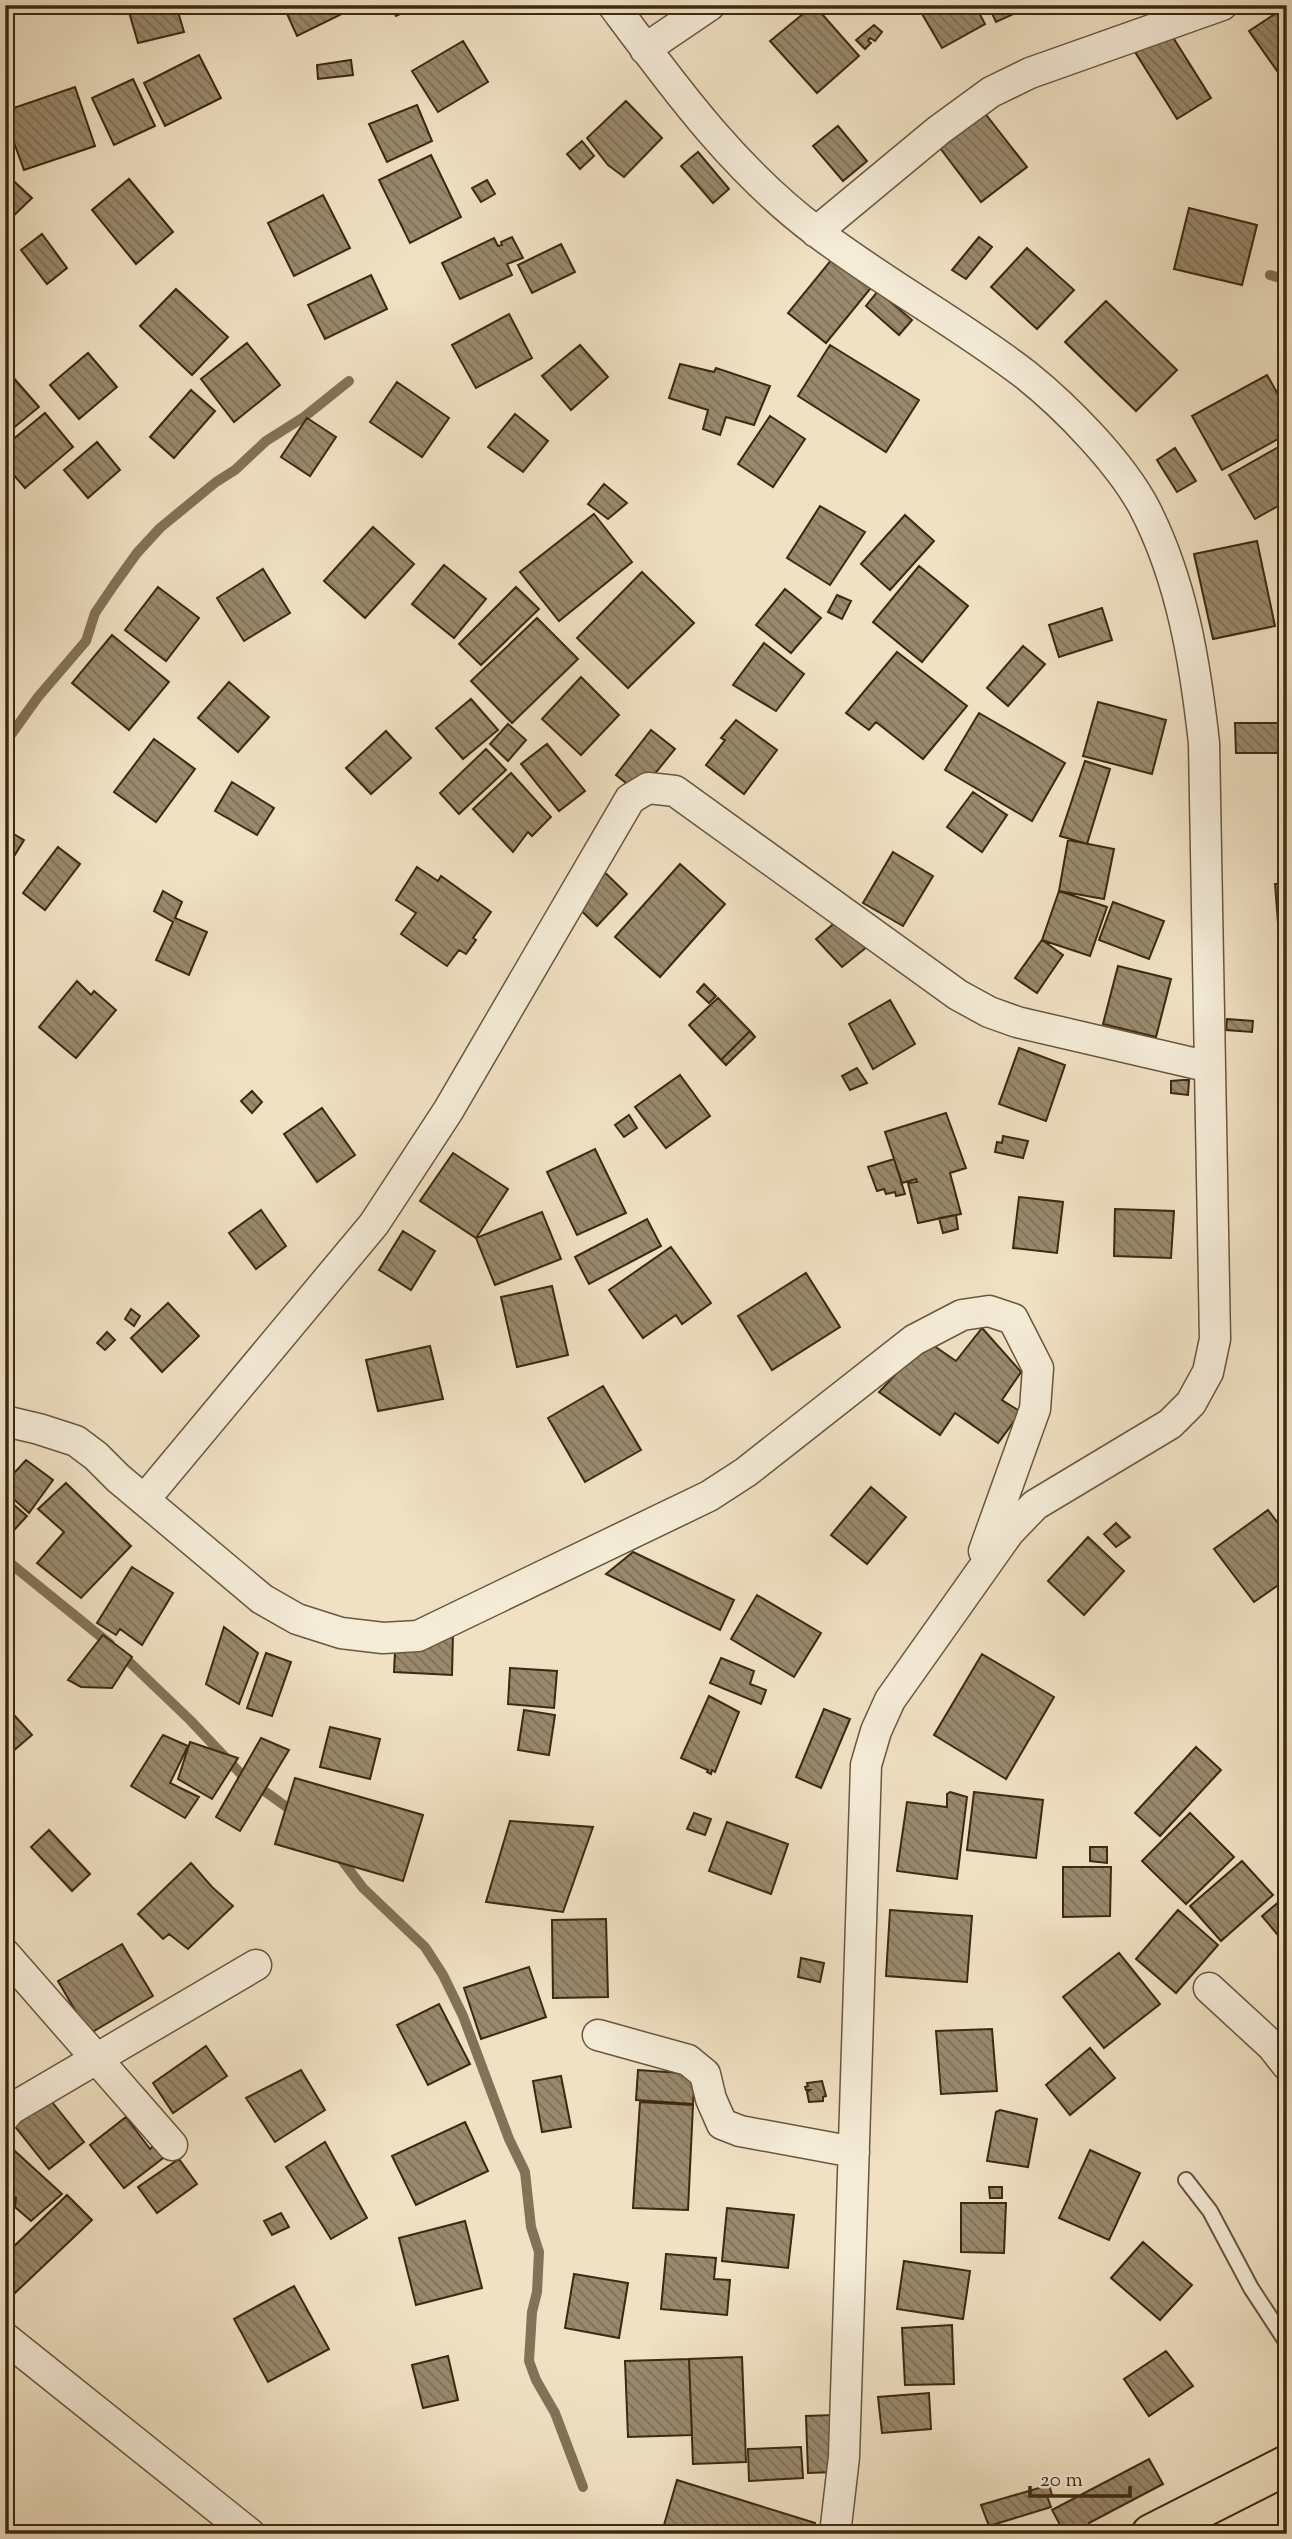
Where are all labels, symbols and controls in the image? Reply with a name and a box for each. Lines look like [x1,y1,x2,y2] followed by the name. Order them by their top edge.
[1030,2455,1129,2499] scale bar
[1040,2466,1083,2496] text: 20 m

